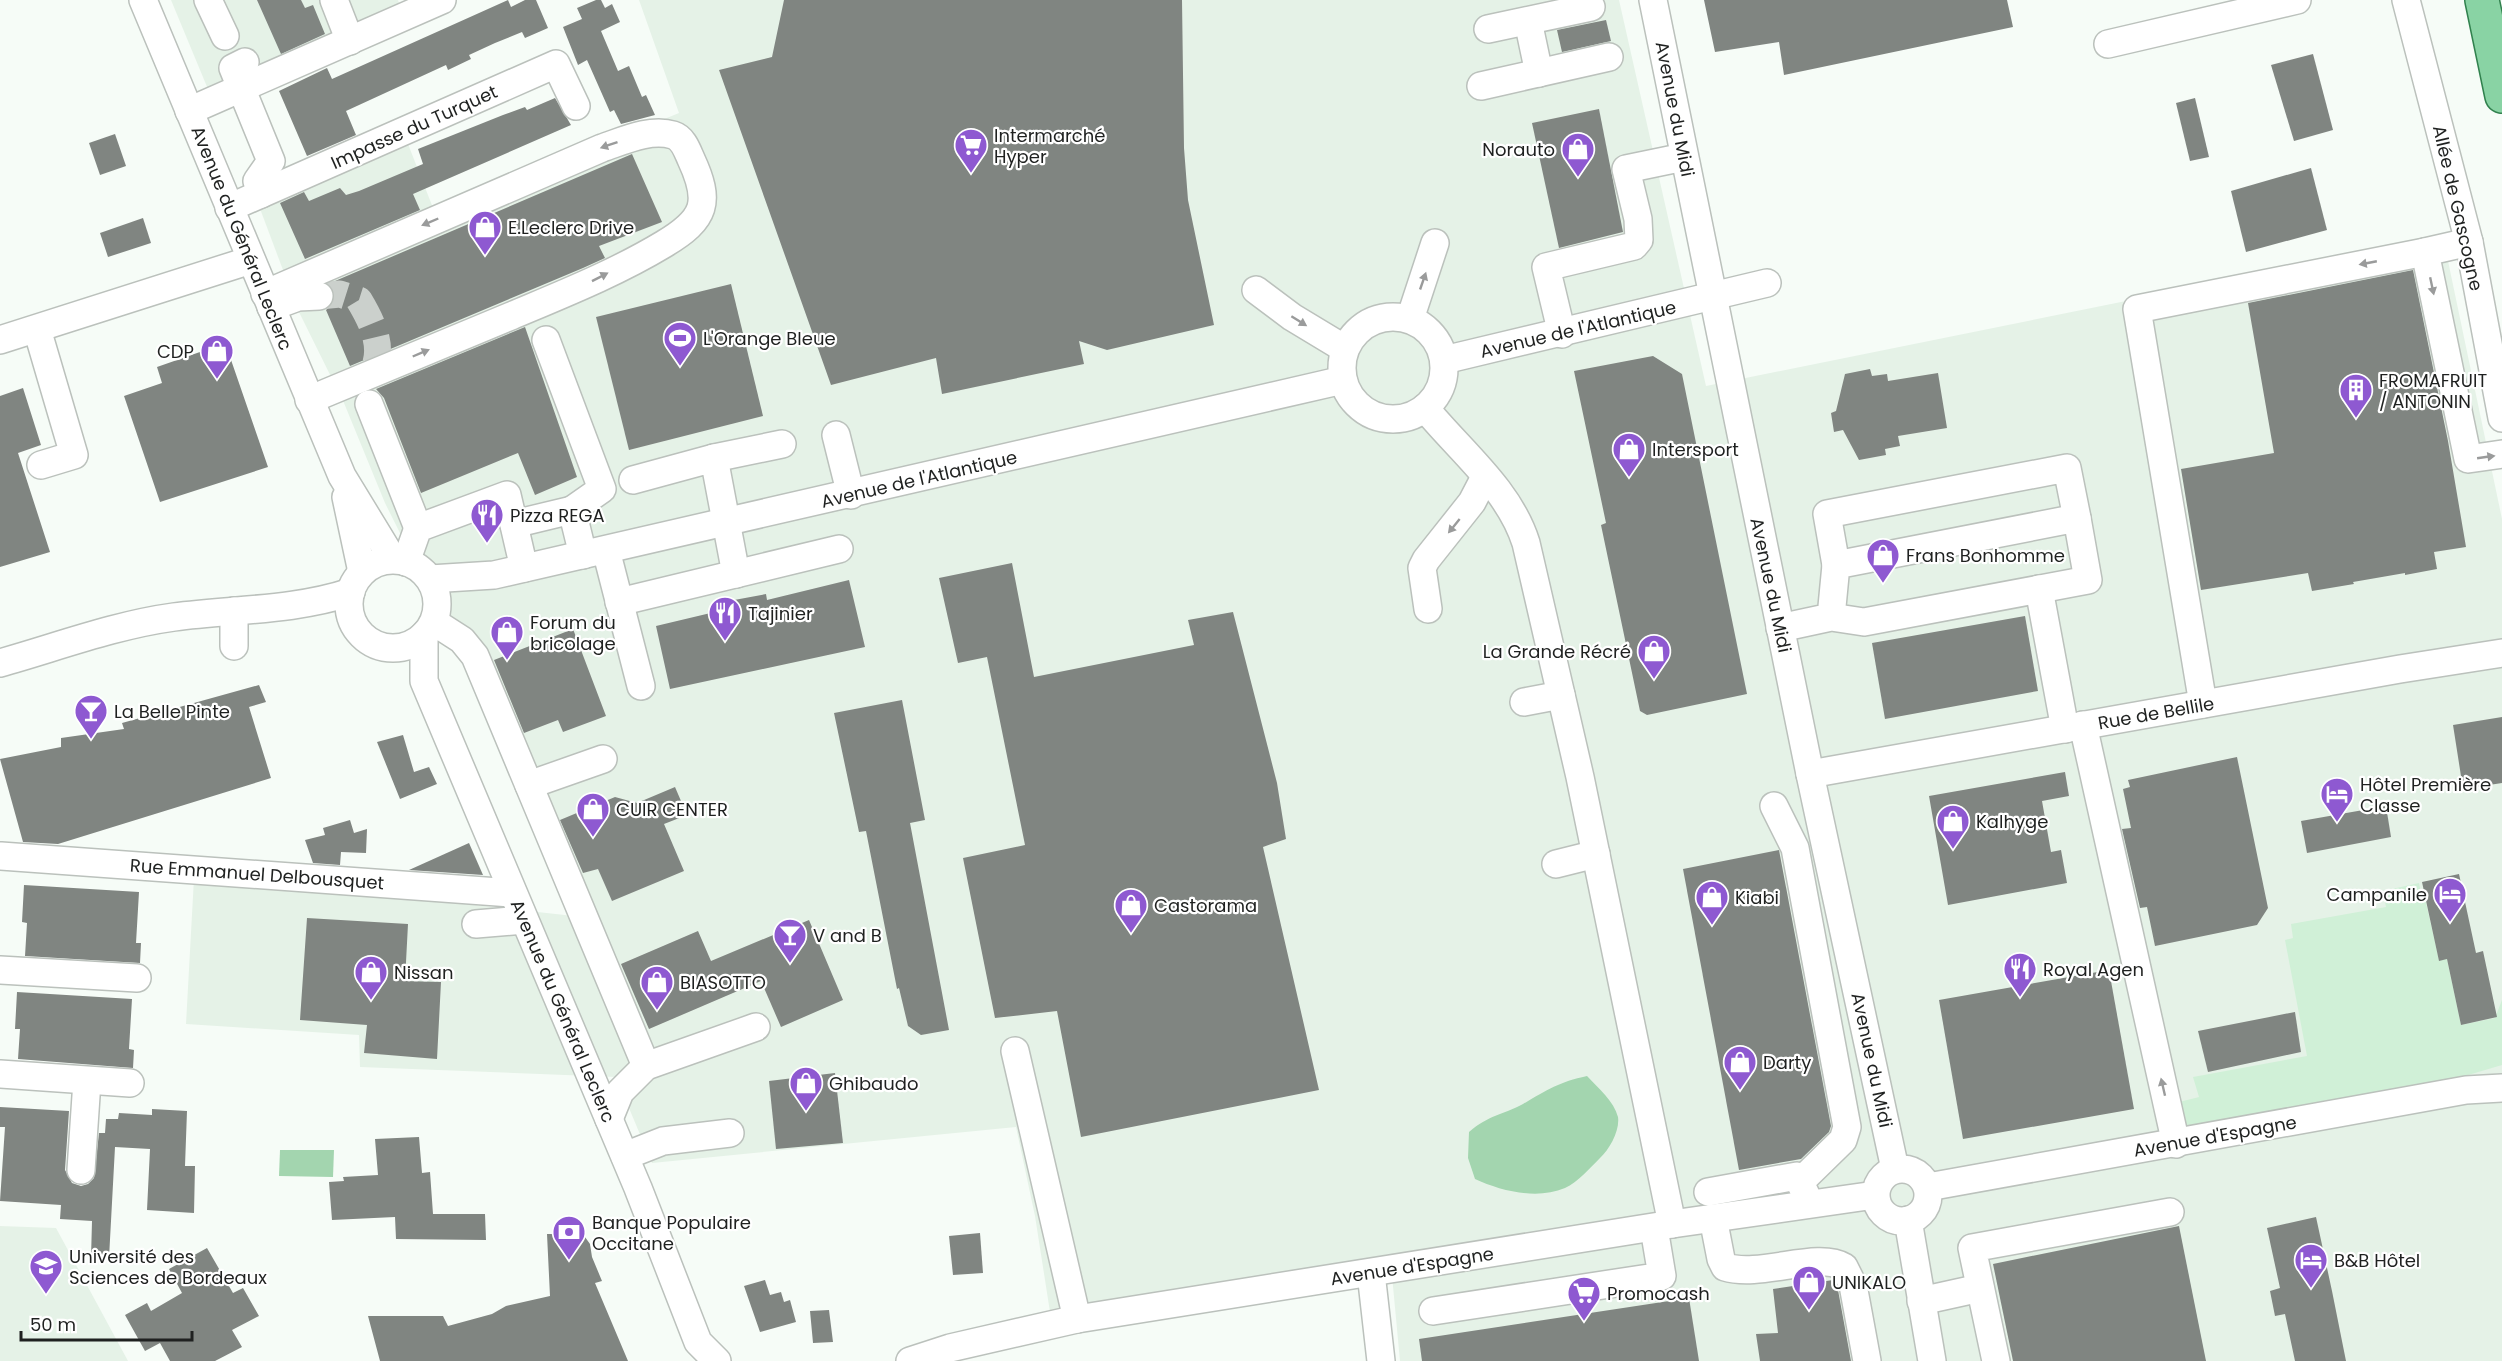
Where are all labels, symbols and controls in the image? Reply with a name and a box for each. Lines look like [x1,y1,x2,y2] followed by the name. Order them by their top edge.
[1650,39,1700,179] street label: Avenue du Midi
[327,79,501,175] street label: Impasse du Turquet
[185,122,299,354] street label: Avenue du Général Leclerc
[994,123,1105,169] place label: Intermarché Hyper
[2427,123,2489,293] street label: Allée de Gascogne
[953,127,989,174] supermarket icon: Intermarché Hyper
[1560,131,1596,178] shop icon: Norauto
[1482,137,1555,162] place label: Norauto
[600,141,618,151] one-way arrow
[467,209,503,256] shop icon: E.Leclerc Drive
[508,215,634,240] place label: E.Leclerc Drive
[421,217,439,227] one-way arrow
[2358,259,2377,268] one-way arrow
[1418,272,1428,290] one-way arrow
[592,273,609,282] one-way arrow
[2428,277,2437,296] one-way arrow
[1478,294,1678,364] street label: Avenue de l'Atlantique
[1291,315,1307,327] one-way arrow
[662,320,698,367] sports icon: L'Orange Bleue
[703,326,836,351] place label: L'Orange Bleue
[199,333,235,380] shop icon: CDP
[157,339,194,364] place label: CDP
[412,348,430,358] one-way arrow
[2379,368,2487,414] place label: FROMAFRUIT / ANTONIN
[2338,372,2374,419] building icon: FROMAFRUIT / ANTONIN
[1611,431,1647,478] shop icon: Intersport
[1652,437,1739,462] place label: Intersport
[819,444,1019,514] street label: Avenue de l'Atlantique
[2476,452,2495,461] one-way arrow
[469,497,505,544] restaurant icon: Pizza REGA
[510,503,605,528] place label: Pizza REGA
[1744,515,1798,655] street label: Avenue du Midi
[1447,518,1460,534] one-way arrow
[1865,537,1901,584] shop icon: Frans Bonhomme
[1906,543,2065,568] place label: Frans Bonhomme
[707,595,743,642] restaurant icon: Tajinier
[748,601,813,626] place label: Tajinier
[530,610,616,656] place label: Forum du bricolage
[489,614,525,661] shop icon: Forum du bricolage
[1636,633,1672,680] shop icon: La Grande Récré
[1483,639,1631,664] place label: La Grande Récré
[2096,690,2216,736] street label: Rue de Bellile
[73,693,109,740] bar icon: La Belle Pinte
[114,699,230,724] place label: La Belle Pinte
[2360,772,2491,818] place label: Hôtel Première Classe
[2319,776,2355,823] hotel icon: Hôtel Première Classe
[575,791,611,838] shop icon: CUIR CENTER
[616,797,728,822] place label: CUIR CENTER
[1935,803,1971,850] shop icon: Kalhyge
[1976,809,2048,834] place label: Kalhyge
[129,853,385,895] street label: Rue Emmanuel Delbousquet
[2432,876,2468,923] hotel icon: Campanile
[1694,879,1730,926] shop icon: Kiabi
[2327,882,2427,907] place label: Campanile
[1735,885,1779,910] place label: Kiabi
[1113,887,1149,934] shop icon: Castorama
[1154,893,1257,918] place label: Castorama
[505,896,621,1126] street label: Avenue du Général Leclerc
[772,917,808,964] bar icon: V and B
[813,923,882,948] place label: V and B
[2002,951,2038,998] restaurant icon: Royal Agen
[353,954,389,1001] shop icon: Nissan
[2043,957,2144,982] place label: Royal Agen
[394,960,454,985] place label: Nissan
[639,964,675,1011] shop icon: BIASOTTO
[680,970,766,995] place label: BIASOTTO
[1845,990,1899,1130] street label: Avenue du Midi
[1722,1044,1758,1091] shop icon: Darty
[1763,1050,1811,1075] place label: Darty
[788,1065,824,1112] shop icon: Ghibaudo
[829,1071,919,1096] place label: Ghibaudo
[2158,1077,2167,1096] one-way arrow
[2131,1109,2299,1163] street label: Avenue d'Espagne
[592,1210,751,1256] place label: Banque Populaire Occitane
[551,1214,587,1261] bank icon: Banque Populaire Occitane
[1328,1241,1496,1291] street label: Avenue d'Espagne
[2293,1242,2329,1289] hotel icon: B&B Hôtel
[69,1244,267,1290] place label: Université des Sciences de Bordeaux
[28,1248,64,1295] school or university icon: Université des Sciences de Bordeaux
[2334,1248,2420,1273] place label: B&B Hôtel
[1791,1264,1827,1311] shop icon: UNIKALO
[1832,1270,1906,1295] place label: UNIKALO
[1566,1275,1602,1322] supermarket icon: Promocash
[1607,1281,1710,1306] place label: Promocash
[21,1304,192,1342] scale bar
[30,1312,76,1337] text: 50 m

